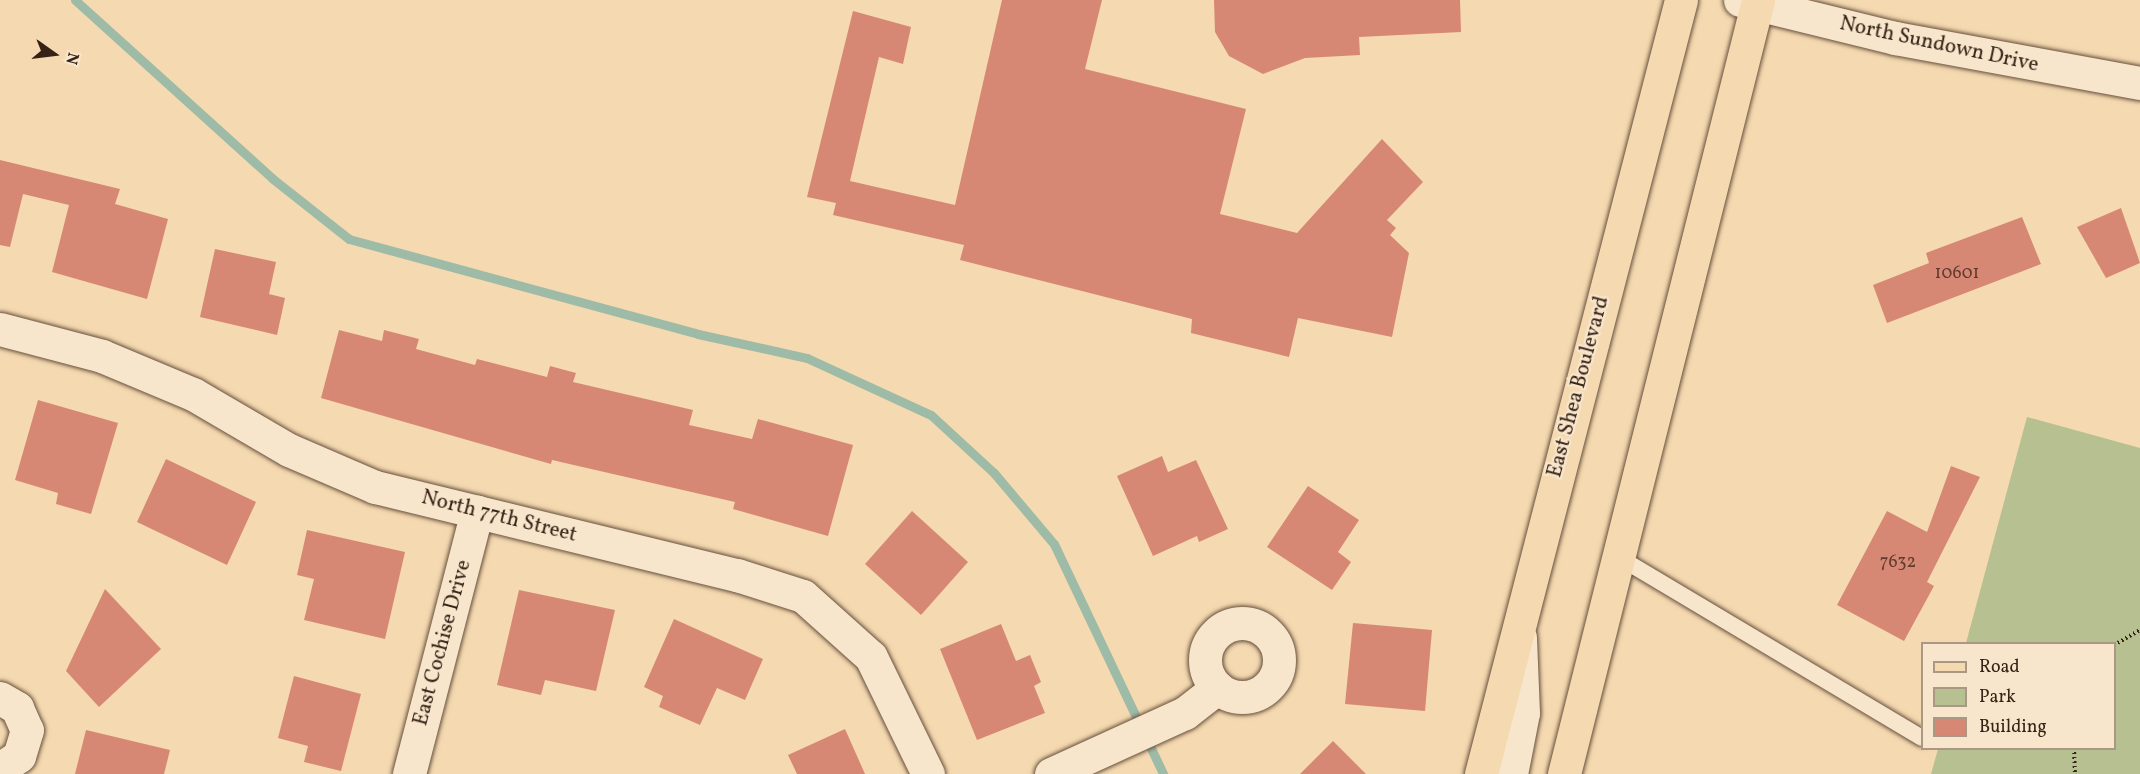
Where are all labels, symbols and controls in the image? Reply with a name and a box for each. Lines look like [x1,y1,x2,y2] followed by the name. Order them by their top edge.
[1837,12,2041,78] street label: North Sundown Drive
[24,24,84,84] north arrow
[59,50,84,67] text: N
[1935,263,1979,285] house number: 10601
[1543,294,1615,480] street label: East Shea Boulevard
[419,486,579,548] street label: North 77th Street
[1880,552,1916,574] house number: 7632
[409,557,477,729] street label: East Cochise Drive
[1921,642,2116,750] legend
[1979,655,2020,680] text: Road
[1979,685,2016,710] text: Park
[1979,715,2047,740] text: Building

